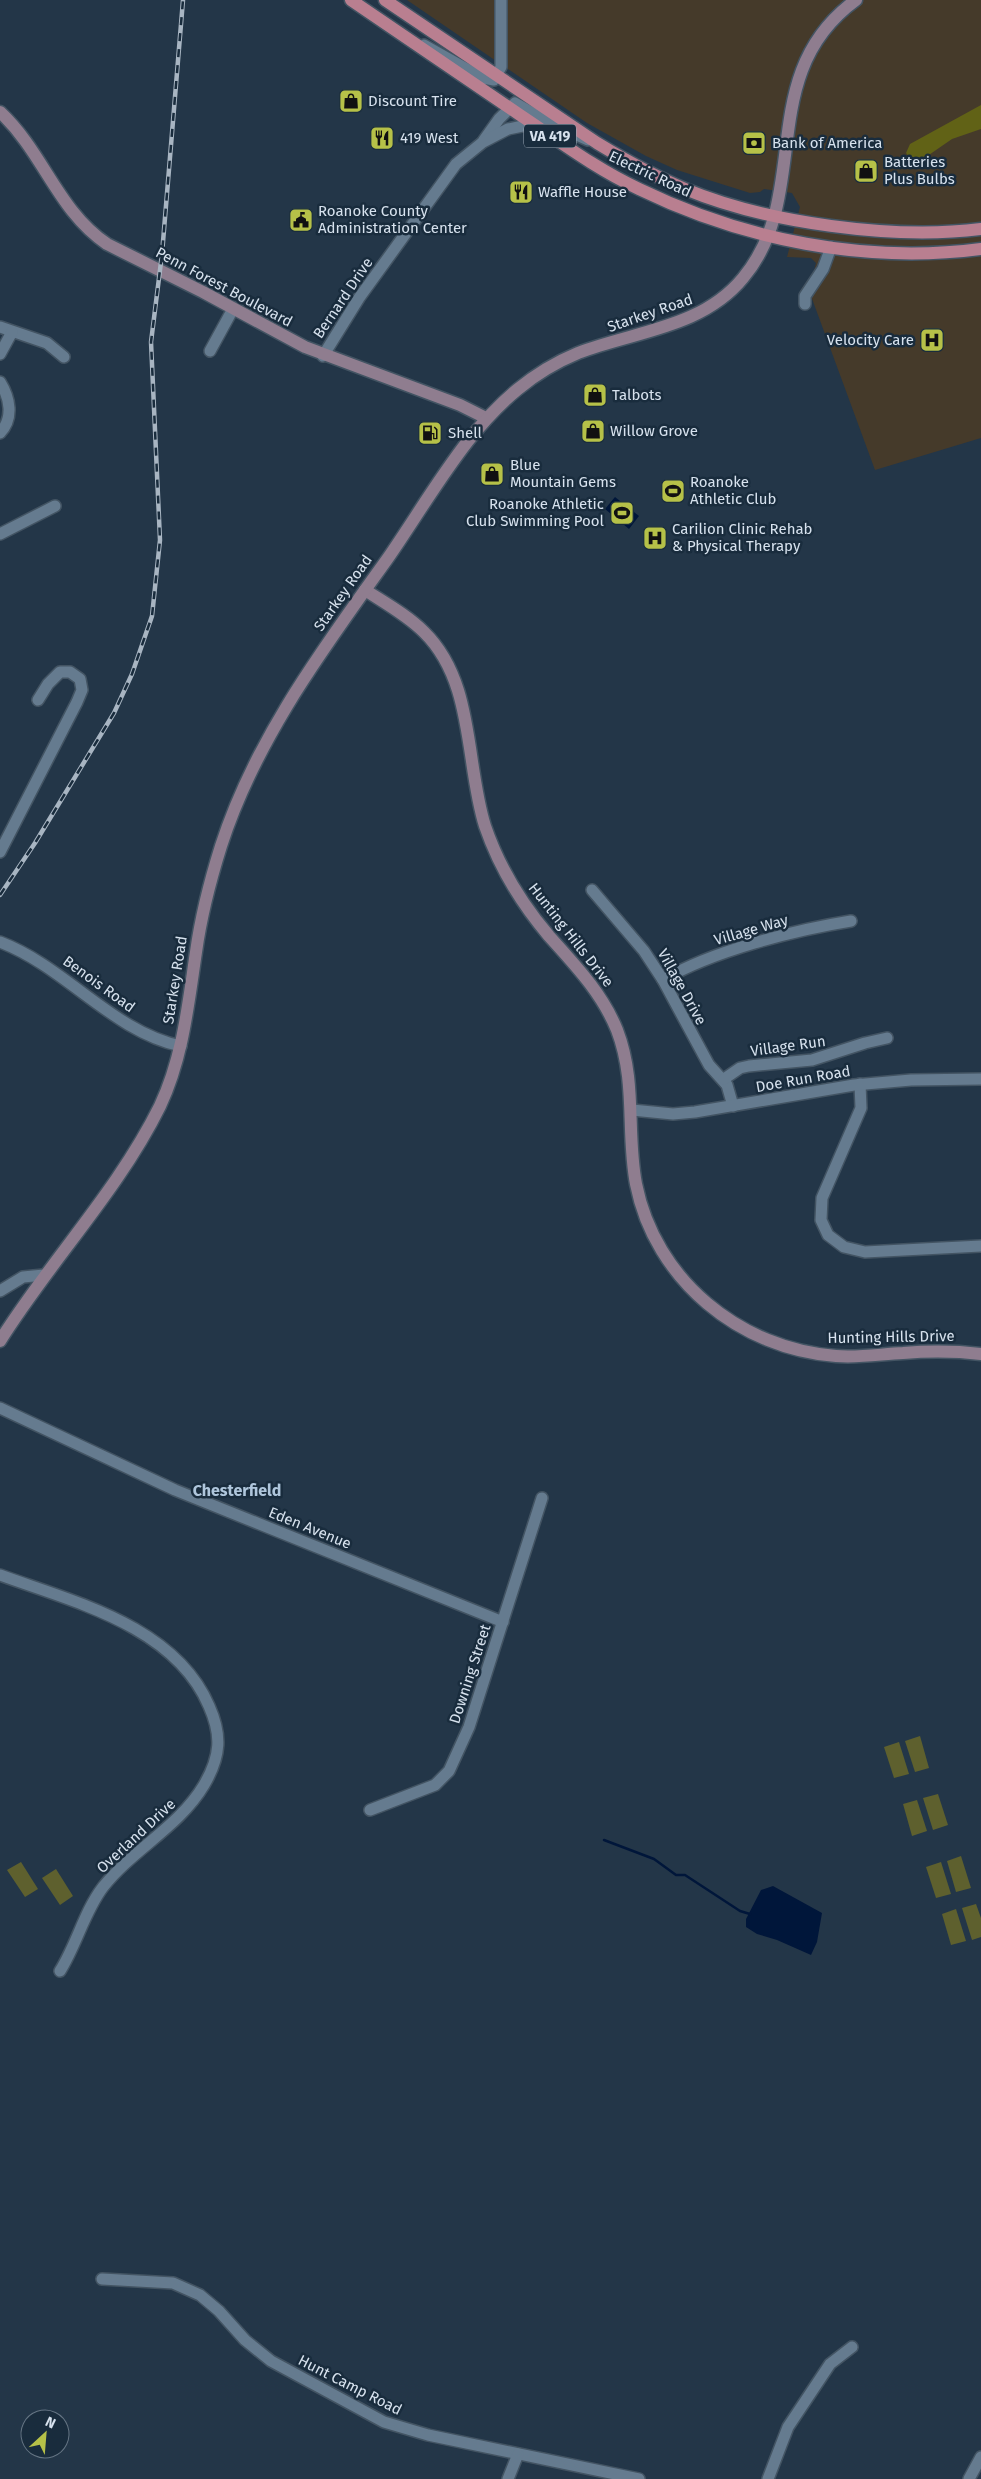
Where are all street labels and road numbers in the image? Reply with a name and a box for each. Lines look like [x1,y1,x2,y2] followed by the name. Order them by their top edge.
[524,124,576,148] road number: VA 419
[606,147,694,201] street label: Electric Road
[153,243,295,331] street label: Penn Forest Boulevard
[309,254,377,342] street label: Bernard Drive
[605,290,695,336] street label: Starkey Road
[310,551,376,635] street label: Starkey Road
[525,879,617,991] street label: Hunting Hills Drive
[712,911,791,949] street label: Village Way
[159,935,191,1025] street label: Starkey Road
[654,946,710,1028] street label: Village Drive
[59,952,139,1016] street label: Benois Road
[749,1032,827,1060] street label: Village Run
[754,1062,852,1096] street label: Doe Run Road
[827,1327,955,1347] street label: Hunting Hills Drive
[266,1503,354,1553] street label: Eden Avenue
[445,1621,495,1726] street label: Downing Street
[93,1795,179,1877] street label: Overland Drive
[295,2351,405,2419] street label: Hunt Camp Road

